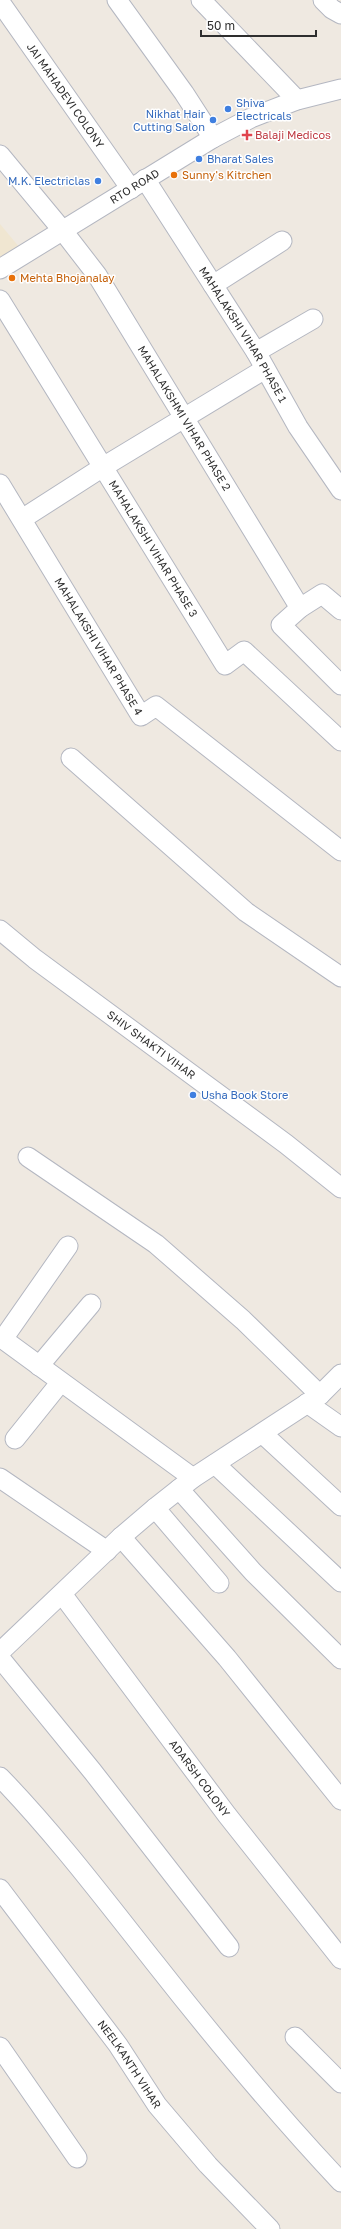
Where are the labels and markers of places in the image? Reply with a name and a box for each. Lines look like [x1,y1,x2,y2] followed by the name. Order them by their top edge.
[236,96,292,122] place label: Shiva Electricals
[223,104,233,114] marker: Shiva Electricals
[133,107,206,133] place label: Nikhat Hair Cutting Salon
[208,115,218,125] marker: Nikhat Hair Cutting Salon
[255,128,331,141] place label: Balaji Medicos
[242,130,252,140] marker: Balaji Medicos
[207,152,274,165] place label: Bharat Sales
[194,154,204,164] marker: Bharat Sales
[182,168,272,181] place label: Sunny's Kitrchen
[169,170,179,180] marker: Sunny's Kitrchen
[8,174,90,187] place label: M.K. Electriclas
[93,176,103,186] marker: M.K. Electriclas
[20,271,114,284] place label: Mehta Bhojanalay
[7,273,17,283] marker: Mehta Bhojanalay
[201,1088,289,1101] place label: Usha Book Store
[188,1090,198,1100] marker: Usha Book Store

